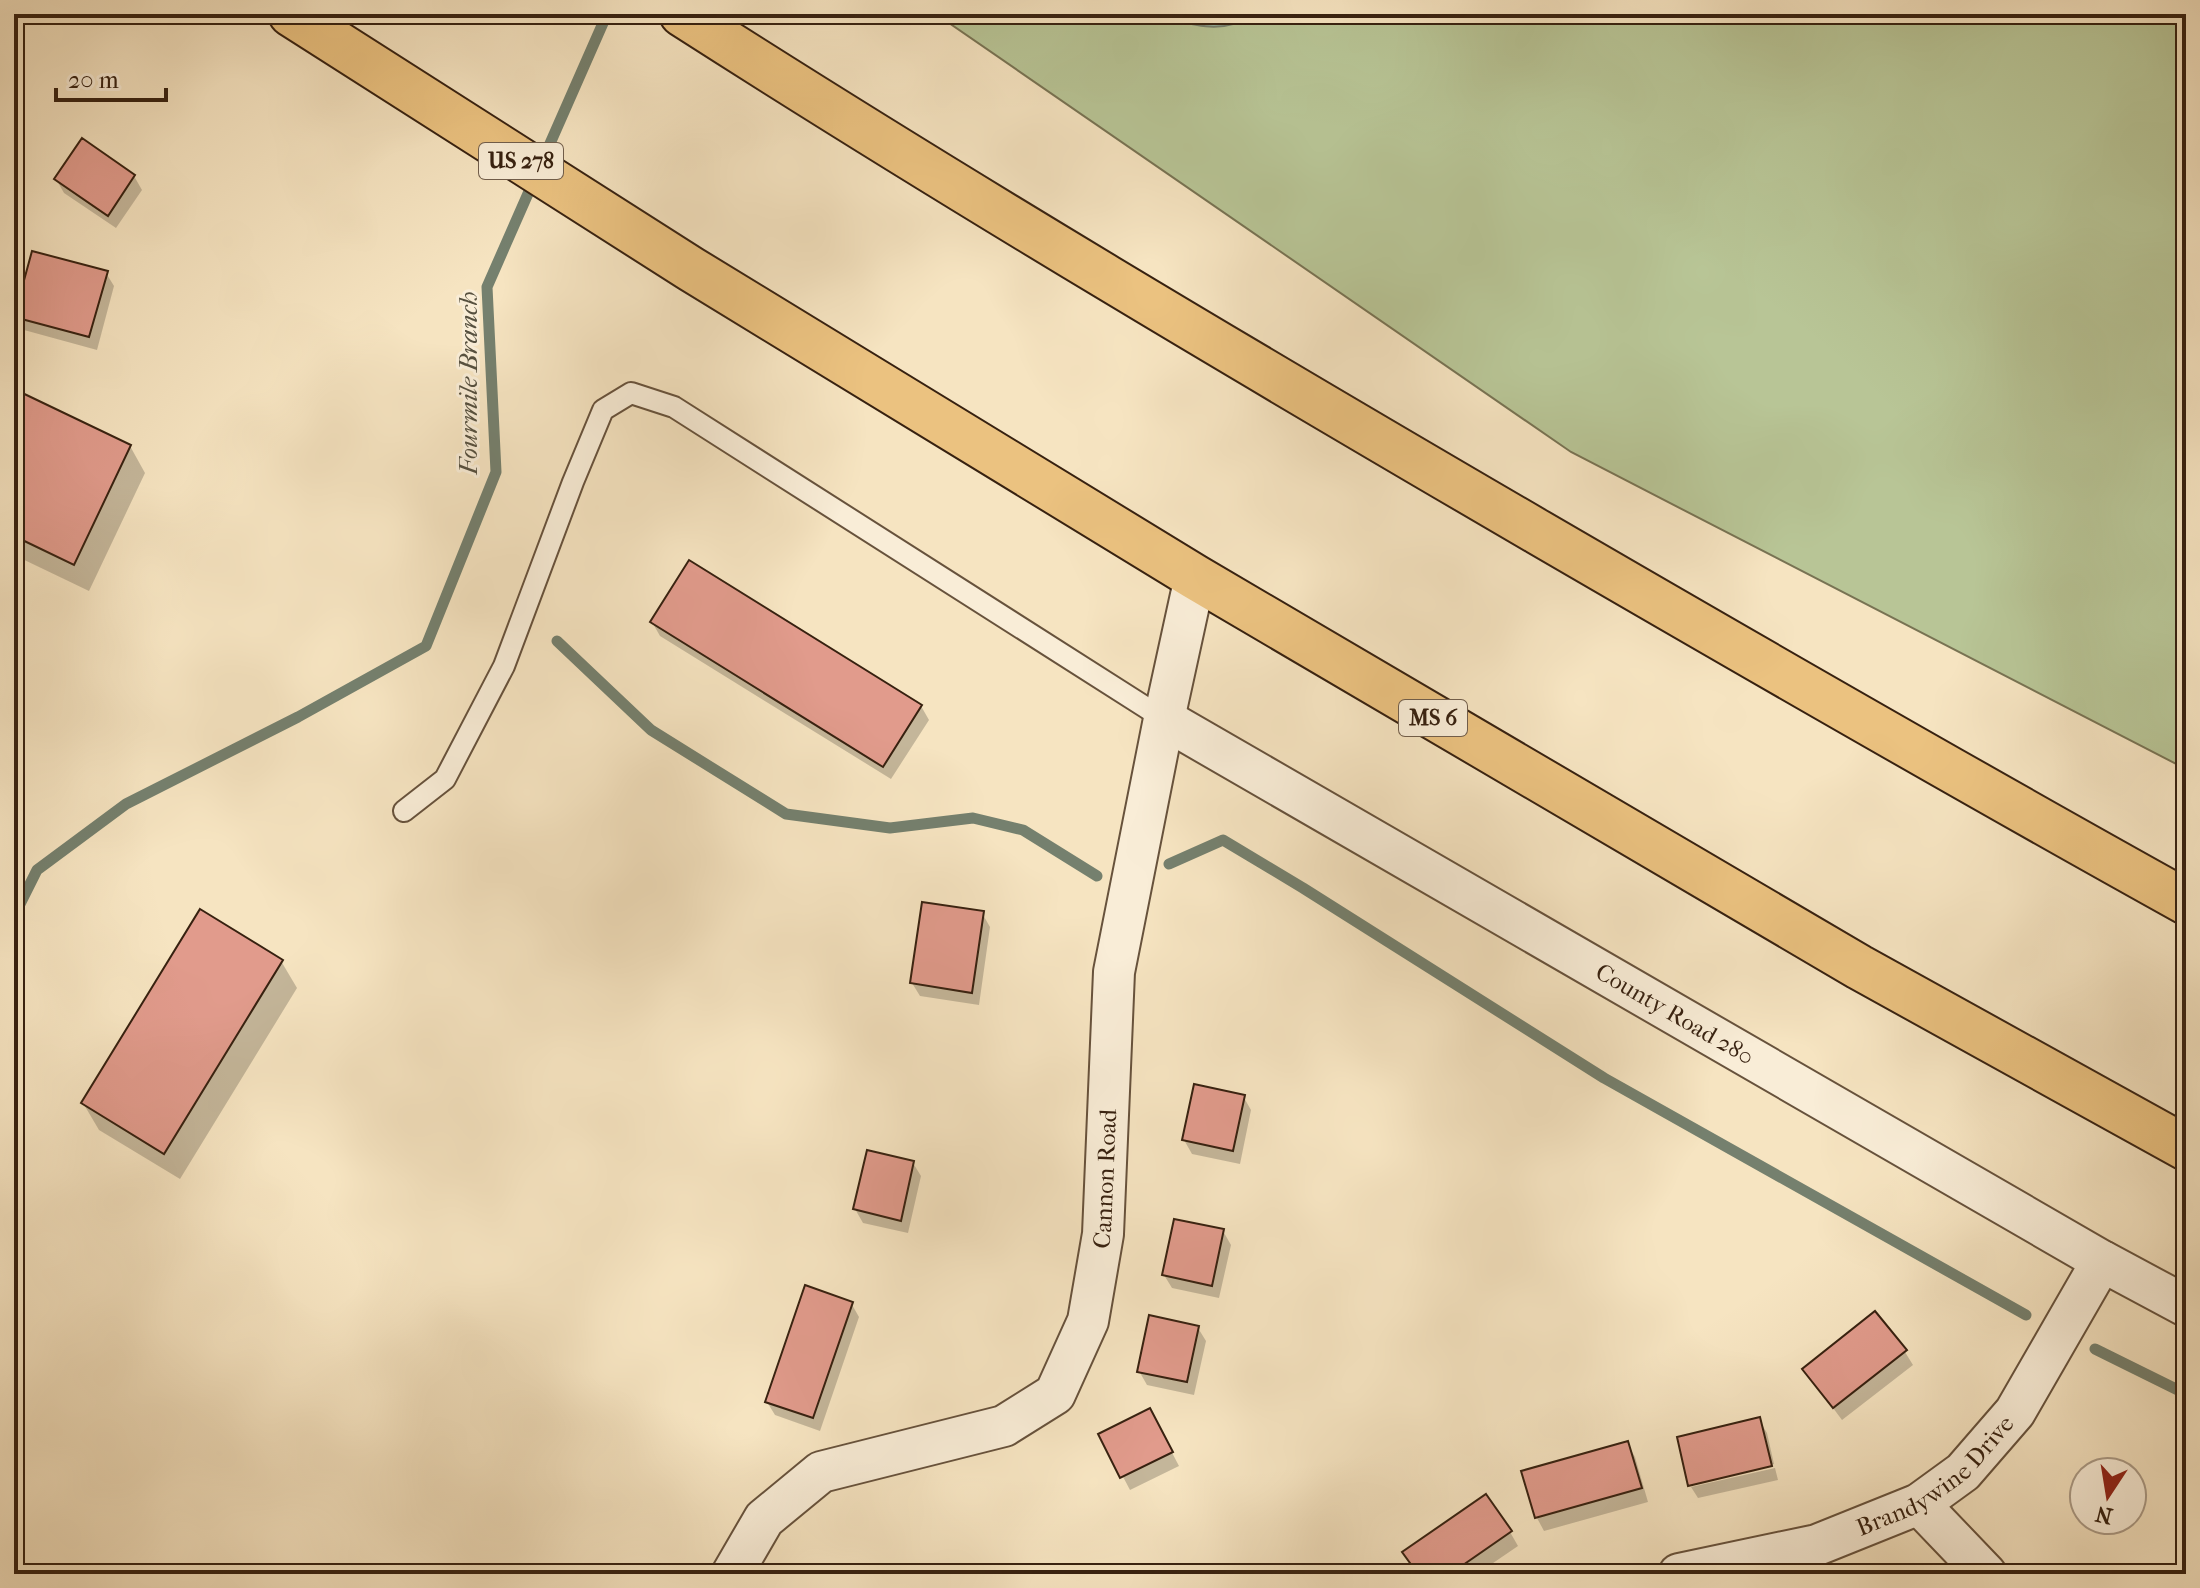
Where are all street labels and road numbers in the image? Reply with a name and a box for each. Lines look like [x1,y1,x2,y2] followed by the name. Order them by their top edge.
[479,143,563,179] road number: US 278
[1399,700,1467,736] road number: MS 6
[1591,957,1759,1071] street label: County Road 280
[1087,1108,1122,1251] street label: Cannon Road
[1852,1410,2020,1542] street label: Brandywine Drive

